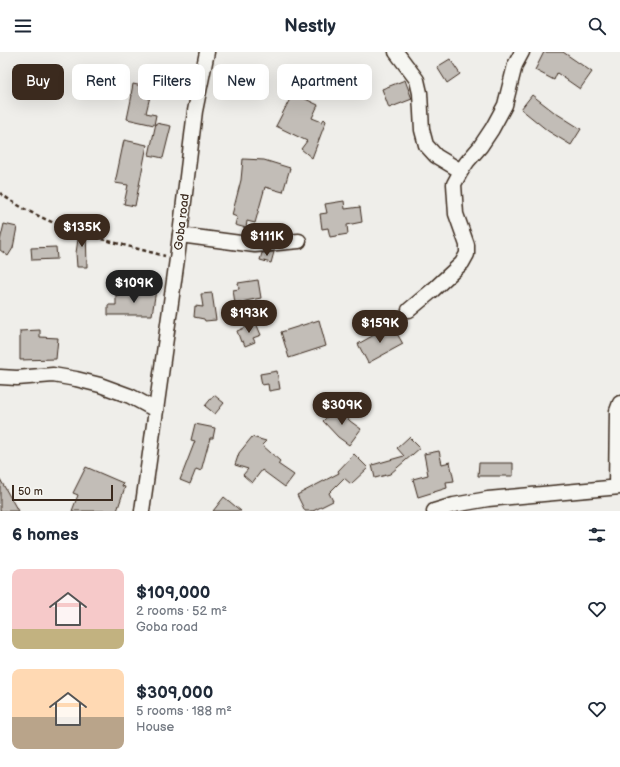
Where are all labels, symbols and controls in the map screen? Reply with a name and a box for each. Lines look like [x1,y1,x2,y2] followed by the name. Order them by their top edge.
[12,15,34,37] icon: menu
[586,15,608,37] icon: search
[284,16,336,37] text: Nestly
[12,64,64,100] chip: Buy
[72,64,130,100] chip: Rent
[138,64,205,100] chip: Filters
[213,64,269,100] chip: New
[277,64,372,100] chip: Apartment
[171,193,193,251] street label: Goba road
[54,214,110,248] pin: $135K
[63,219,101,235] text: $135K
[239,223,295,257] pin: $111K
[250,228,284,244] text: $111K
[106,270,162,304] pin: $109K
[115,275,153,291] text: $109K
[221,300,277,334] pin: $193K
[230,305,268,321] text: $193K
[352,310,408,344] pin: $159K
[361,315,399,331] text: $159K
[314,392,370,426] pin: $309K
[322,397,362,413] text: $309K
[12,483,113,502] scale bar
[18,485,43,498] text: 50 m
[586,524,608,546] icon: filters
[12,525,79,545] text: 6 homes
[136,583,210,603] text: $109,000
[44,585,92,633] icon: home
[586,598,608,620] icon: heart
[136,603,227,619] text: 2 rooms · 52 m²
[136,619,198,635] text: Goba road
[136,683,213,703] text: $309,000
[44,685,92,733] icon: home
[586,698,608,720] icon: heart
[136,703,232,719] text: 5 rooms · 188 m²
[136,719,174,735] text: House

